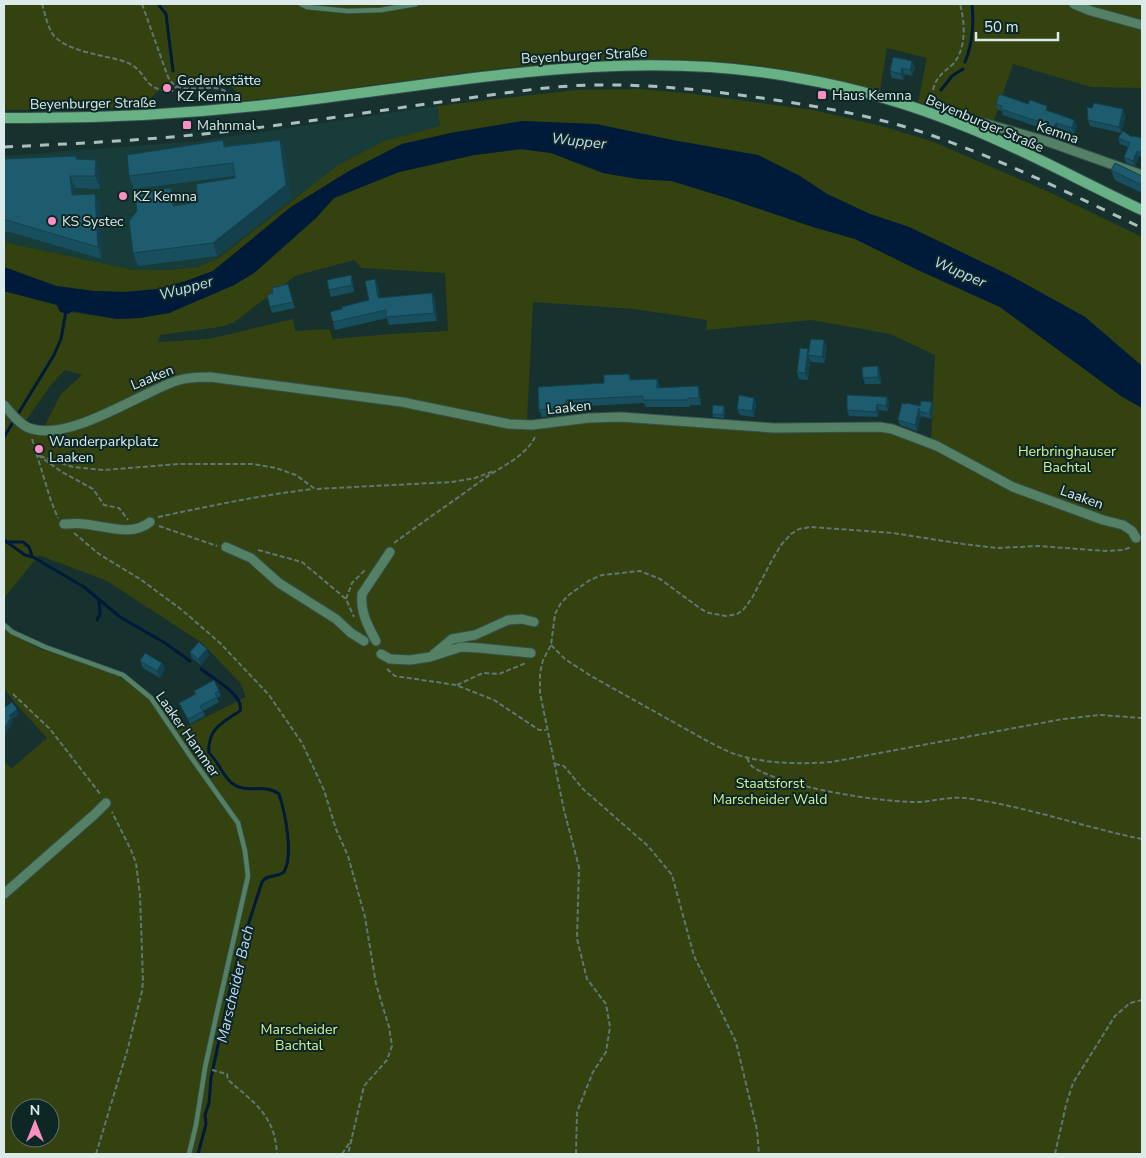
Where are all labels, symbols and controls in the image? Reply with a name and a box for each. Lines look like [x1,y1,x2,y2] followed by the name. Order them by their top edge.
[976,10,1058,42] scale bar
[984,17,1019,37] text: 50 m
[520,43,648,68] street label: Beyenburger Straße
[177,71,261,106] place label: Gedenkstätte KZ Kemna
[161,82,173,94] marker: Gedenkstätte KZ Kemna
[832,86,912,105] place label: Haus Kemna
[816,89,828,101] marker: Haus Kemna
[923,90,1047,157] street label: Beyenburger Straße
[30,93,156,114] street label: Beyenburger Straße
[197,116,257,135] place label: Mahnmal
[1034,116,1081,149] street label: Kemna
[181,119,193,131] marker: Mahnmal
[551,128,608,154] water label: Wupper
[133,187,197,206] place label: KZ Kemna
[117,190,129,202] marker: KZ Kemna
[62,212,124,231] place label: KS Systec
[46,215,58,227] marker: KS Systec
[931,252,990,293] water label: Wupper
[157,271,216,305] water label: Wupper
[128,360,176,395] street label: Laaken
[546,396,592,419] street label: Laaken
[49,432,159,467] place label: Wanderparkplatz Laaken
[1018,442,1116,477] park label: Herbringhauser Bachtal
[33,443,45,455] marker: Wanderparkplatz Laaken
[1058,481,1106,514] street label: Laaken
[151,688,224,781] street label: Laaker Hammer
[713,774,827,809] park label: Staatsforst Marscheider Wald
[212,923,258,1045] water label: Marscheider Bach
[261,1020,337,1055] park label: Marscheider Bachtal
[10,1098,60,1148] north arrow
[30,1101,40,1120] text: N

